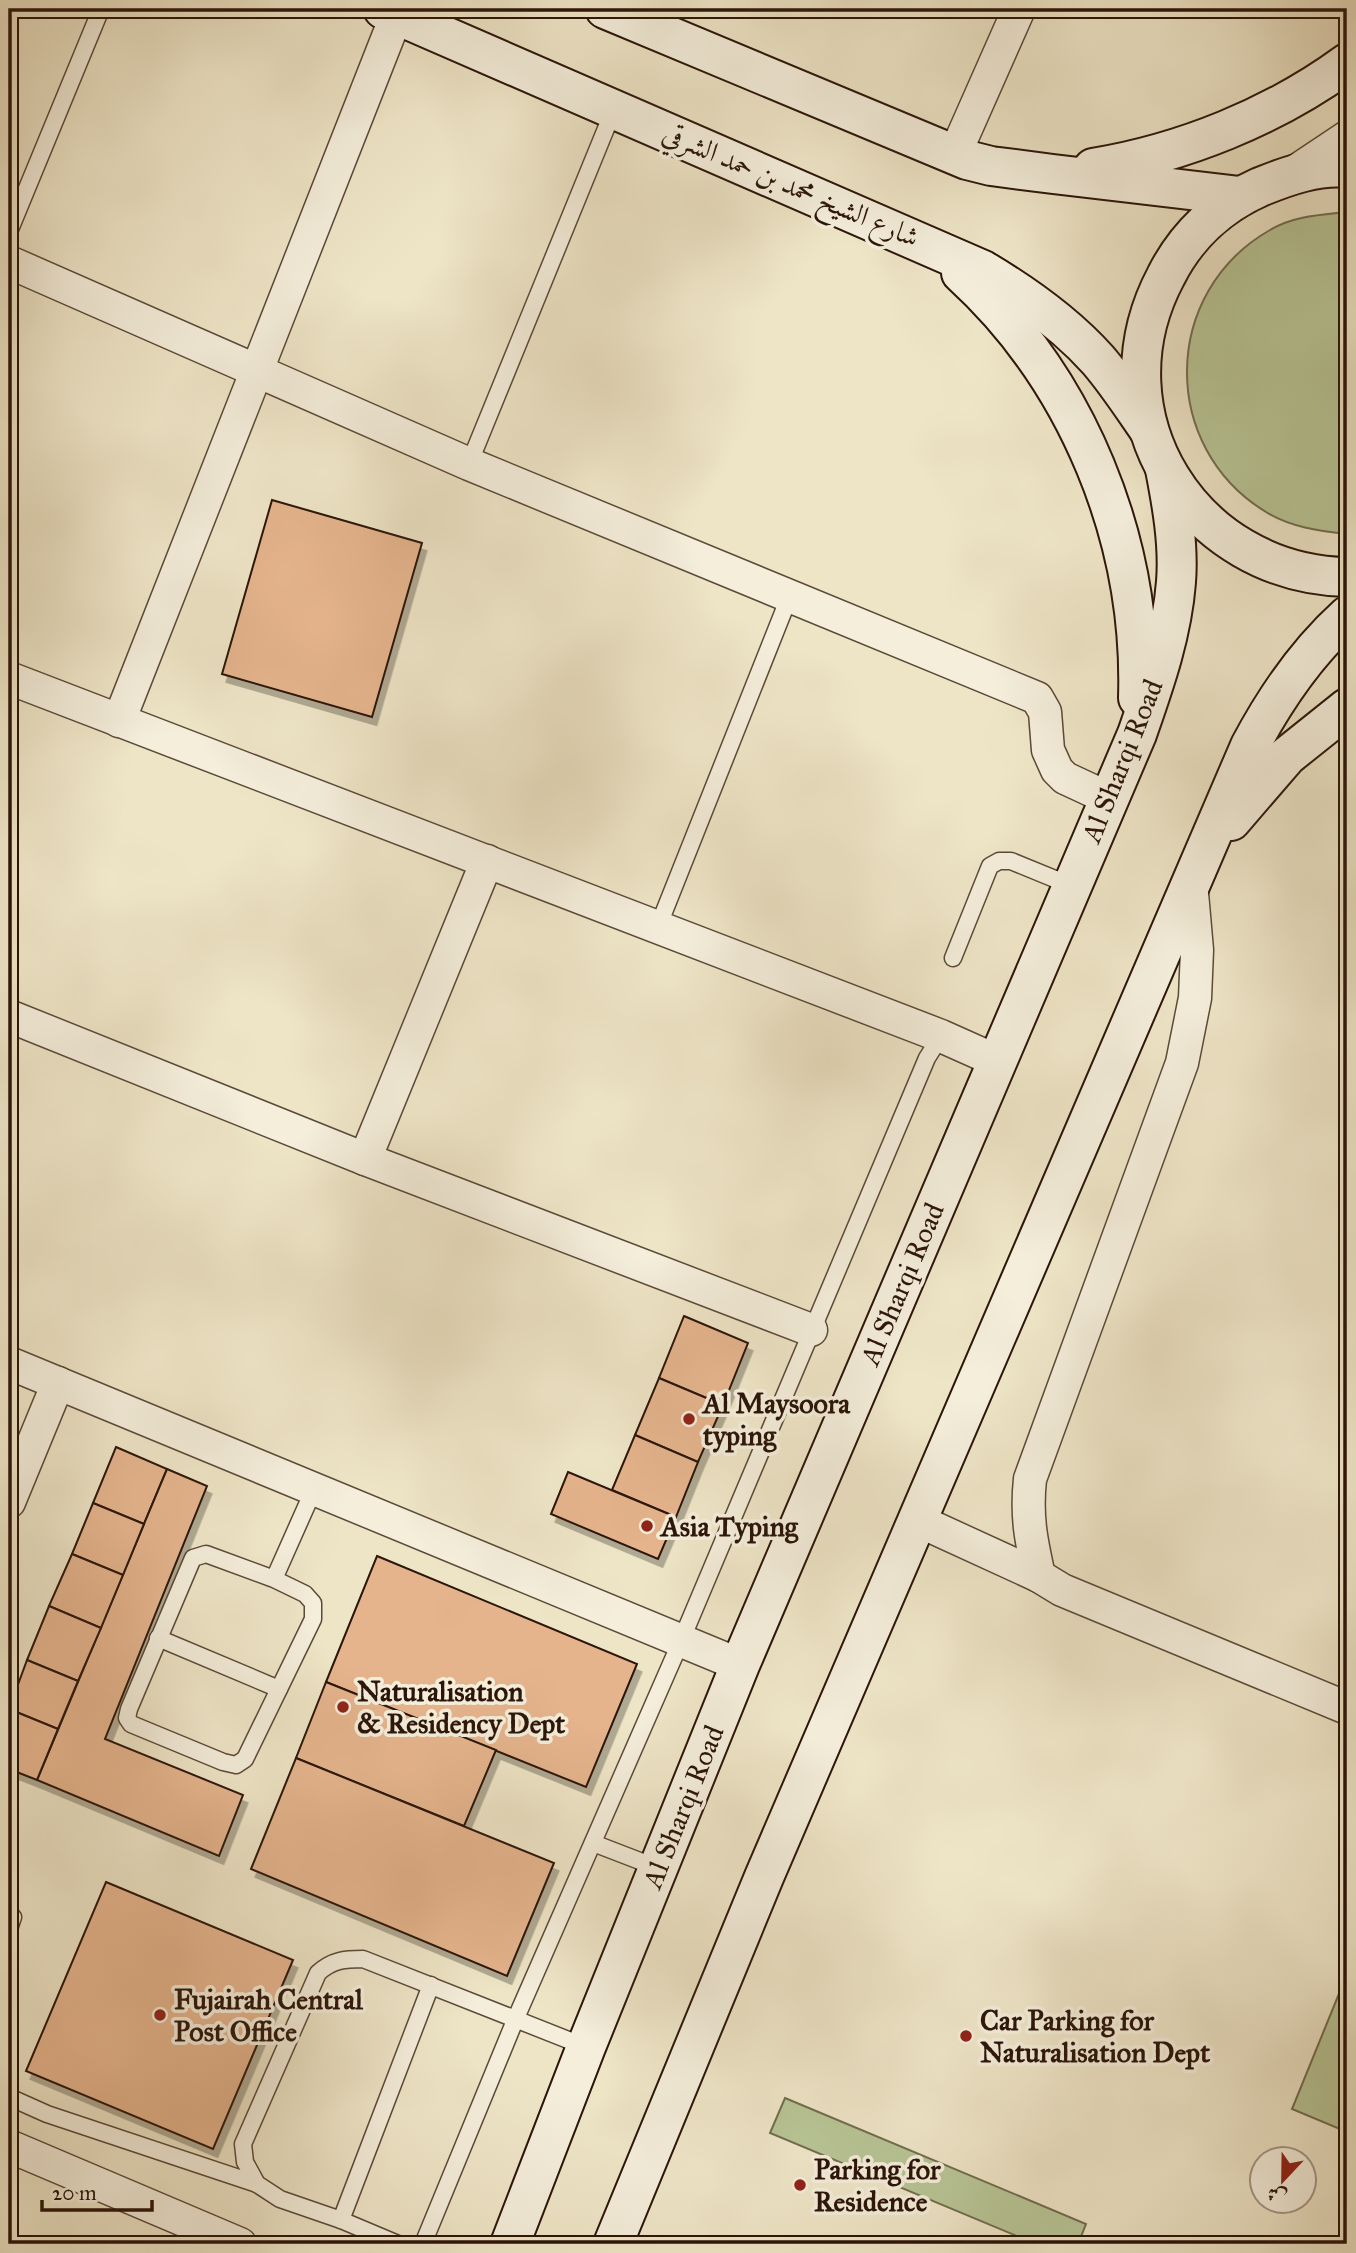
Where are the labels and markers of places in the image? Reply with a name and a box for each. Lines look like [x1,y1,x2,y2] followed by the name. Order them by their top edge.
[701,1386,851,1453] place label: Al Maysoora typing
[681,1411,697,1427] marker: Al Maysoora typing
[659,1509,799,1544] place label: Asia Typing
[639,1518,655,1534] marker: Asia Typing
[357,1674,565,1741] place label: Naturalisation & Residency Dept
[335,1699,351,1715] marker: Naturalisation & Residency Dept
[174,1982,363,2049] place label: Fujairah Central Post Office
[980,2003,1210,2070] place label: Car Parking for Naturalisation Dept
[152,2007,168,2023] marker: Fujairah Central Post Office
[958,2028,974,2044] marker: Car Parking for Naturalisation Dept
[814,2152,941,2219] place label: Parking for Residence
[792,2177,808,2193] marker: Parking for Residence

